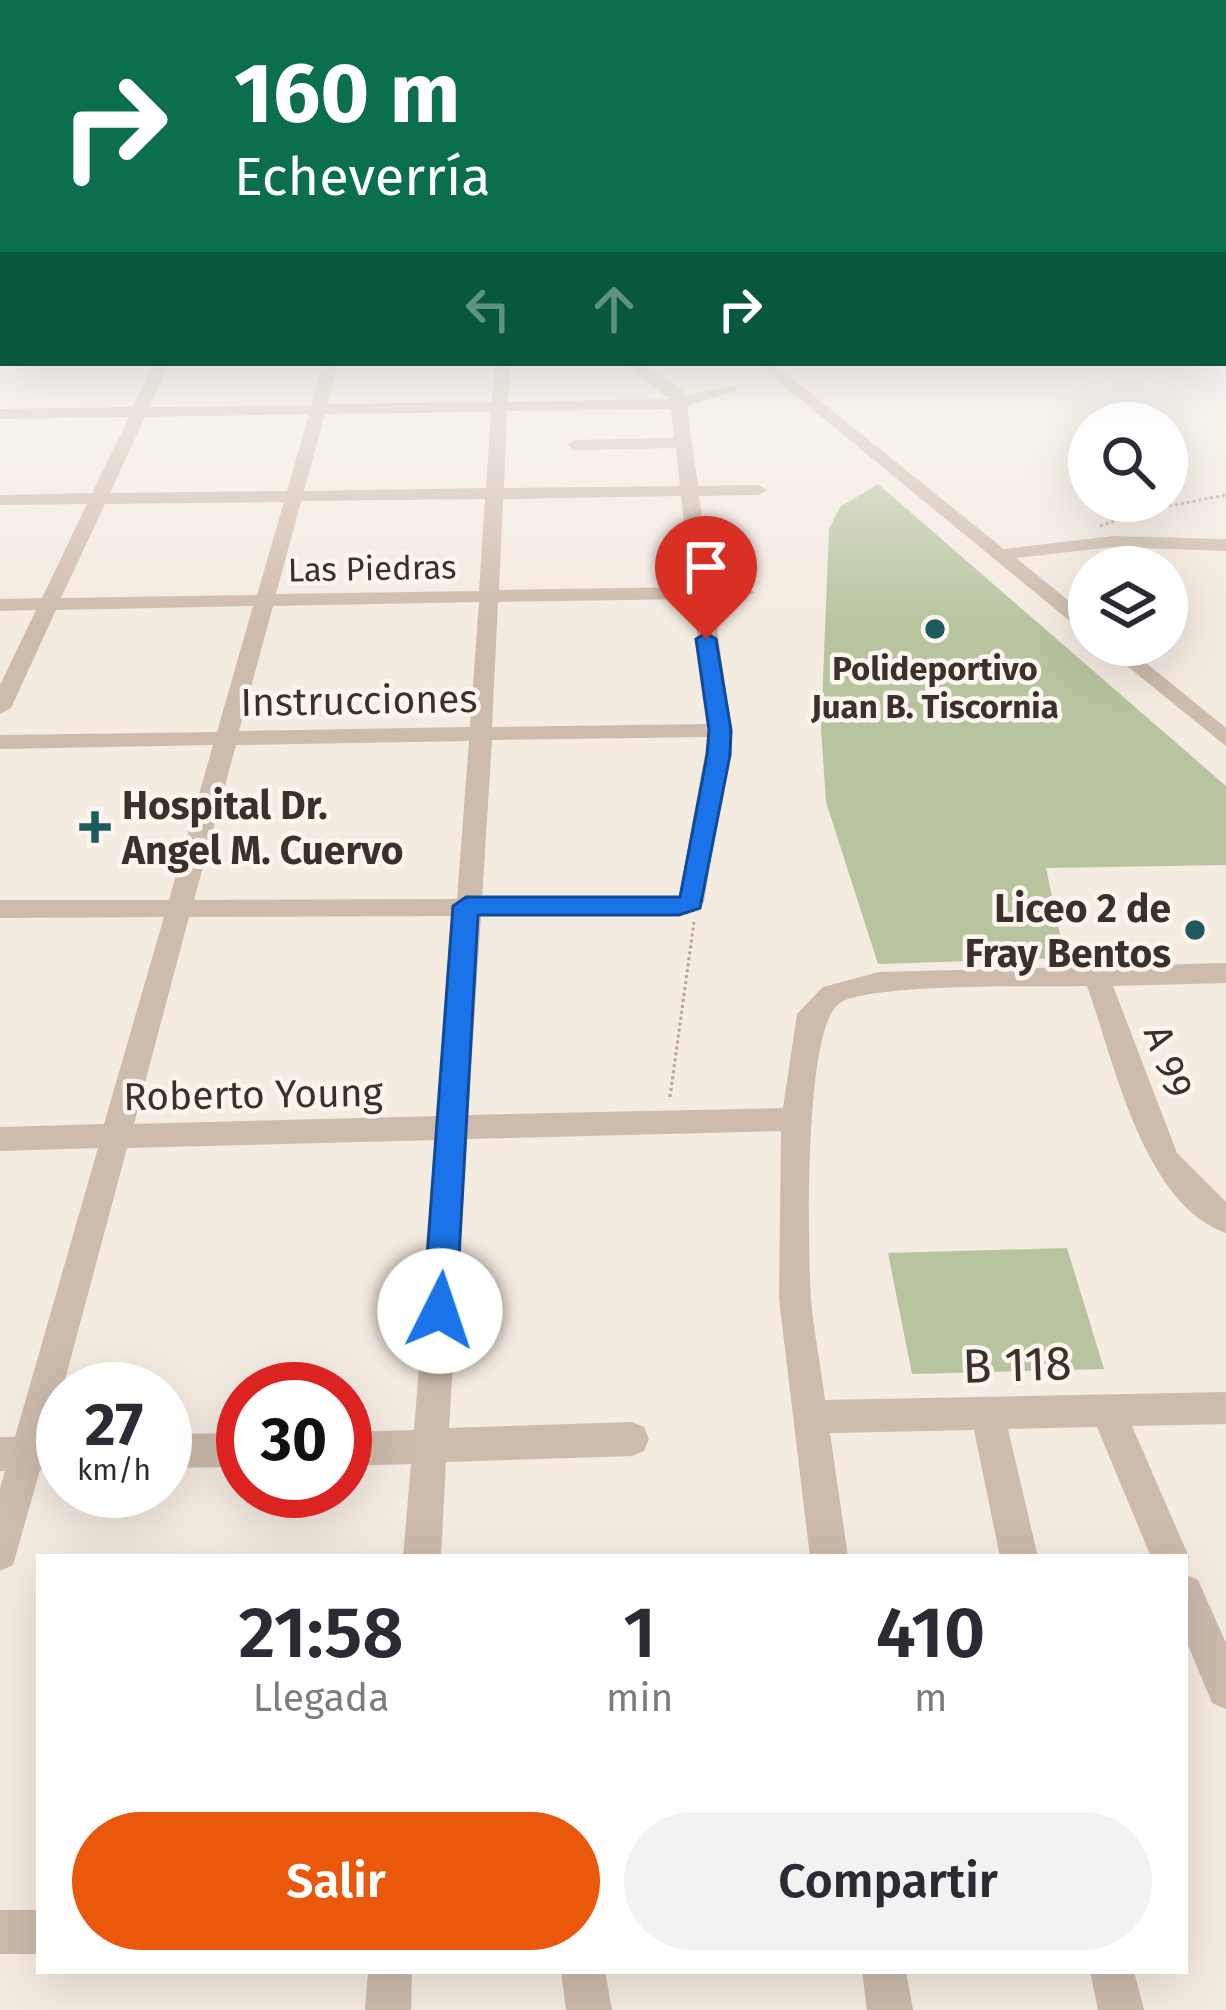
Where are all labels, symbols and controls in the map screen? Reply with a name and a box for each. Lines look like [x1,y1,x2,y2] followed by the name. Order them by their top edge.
[234,43,460,144] text: 160 m
[36,48,192,204] icon: right
[234,145,491,209] text: Echeverría
[455,276,521,342] icon: left
[581,276,647,342] icon: ahead
[707,276,773,342] icon: right
[1068,402,1188,666] map controls
[1068,402,1188,522] button: search
[655,516,757,639] pin
[673,534,739,600] icon: arrive
[1068,546,1188,666] button: layers
[287,548,457,590] street label: Las Piedras
[922,616,948,642] marker: Polideportivo Juan B. Tiscornia
[810,649,1059,727] place label: Polideportivo Juan B. Tiscornia
[240,676,478,726] street label: Instrucciones
[121,783,404,874] place label: Hospital Dr. Angel M. Cuervo
[79,811,111,843] marker: Hospital Dr. Angel M. Cuervo
[965,886,1171,977] place label: Liceo 2 de Fray Bentos
[1182,917,1208,943] marker: Liceo 2 de Fray Bentos
[1134,1019,1202,1104] street label: A 99
[123,1070,384,1120] street label: Roberto Young
[377,1248,503,1374] position arrow
[961,1334,1073,1396] street label: B 118
[216,1362,372,1518] speed limit sign: 30
[85,1389,143,1461] text: 27
[77,1452,151,1488] text: km/h
[238,1590,404,1676] text: 21:58
[623,1590,656,1676] text: 1
[876,1590,986,1676] text: 410
[253,1675,389,1721] text: Llegada
[606,1675,673,1721] text: min
[914,1675,947,1721] text: m
[72,1812,600,1950] button: Salir
[624,1812,1152,1950] button: Compartir

